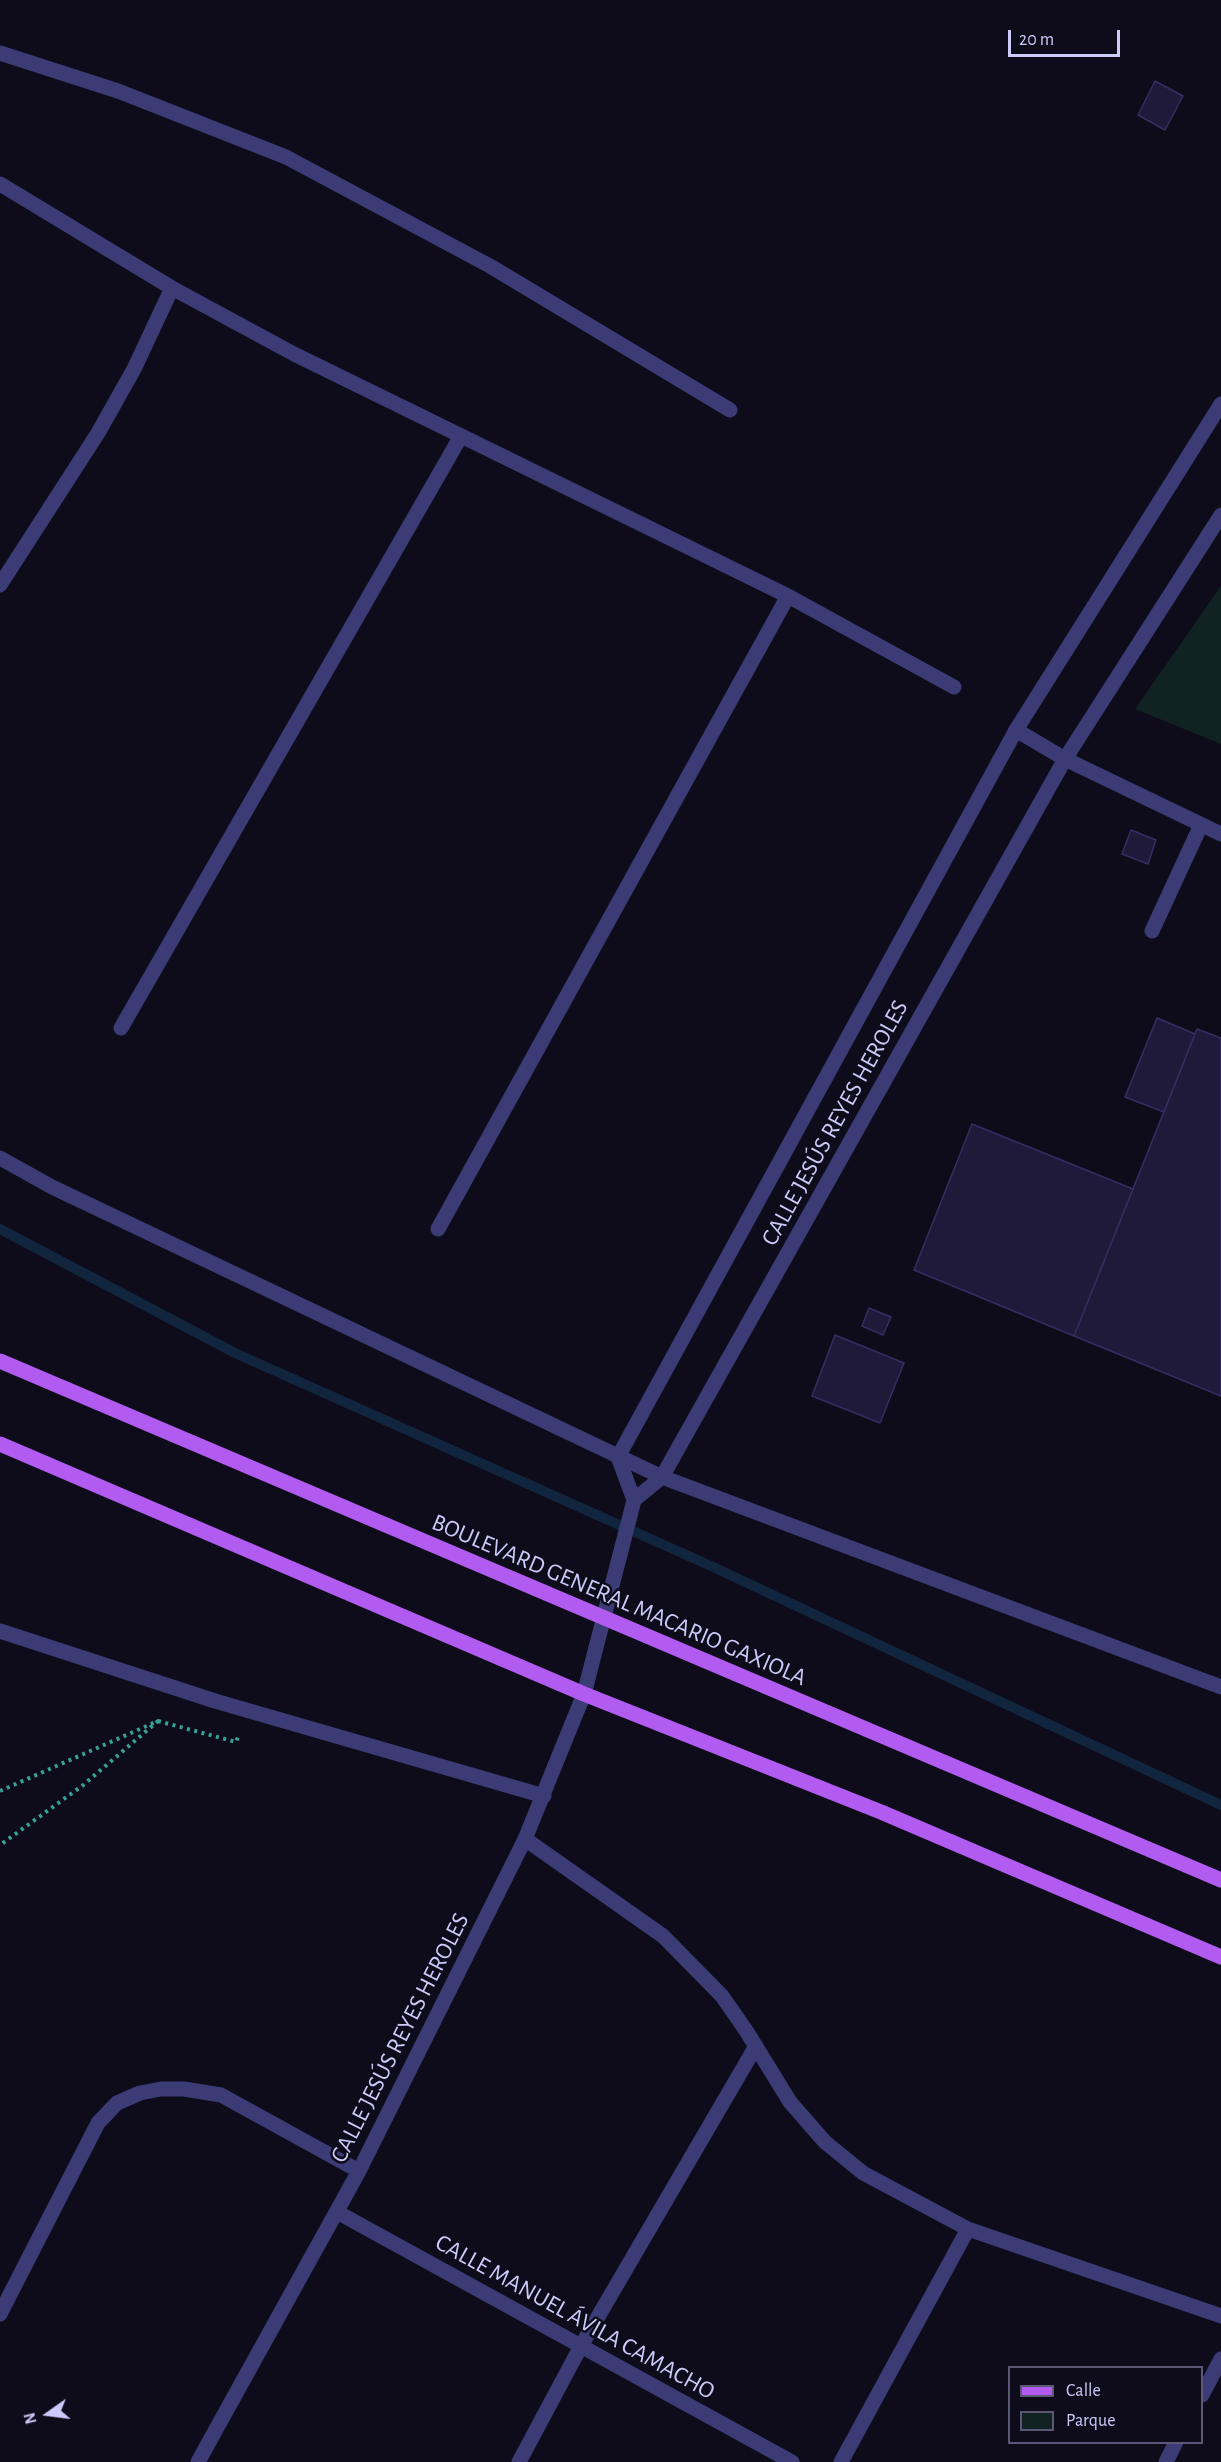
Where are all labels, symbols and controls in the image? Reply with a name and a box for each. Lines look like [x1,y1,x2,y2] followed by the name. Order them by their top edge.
[1011,18,1124,56] scale bar
[1019,31,1054,49] text: 20 m
[755,995,915,1251] street label: CALLE JESÚS REYES HEROLES
[427,1508,811,1692] street label: BOULEVARD GENERAL MACARIO GAXIOLA
[324,1908,476,2168] street label: CALLE JESÚS REYES HEROLES
[430,2228,720,2406] street label: CALLE MANUEL ÁVILA CAMACHO
[1008,2366,1203,2444] legend
[1066,2382,1101,2400] text: Calle
[18,2384,78,2444] north arrow
[21,2411,40,2426] text: N
[1066,2412,1115,2430] text: Parque

